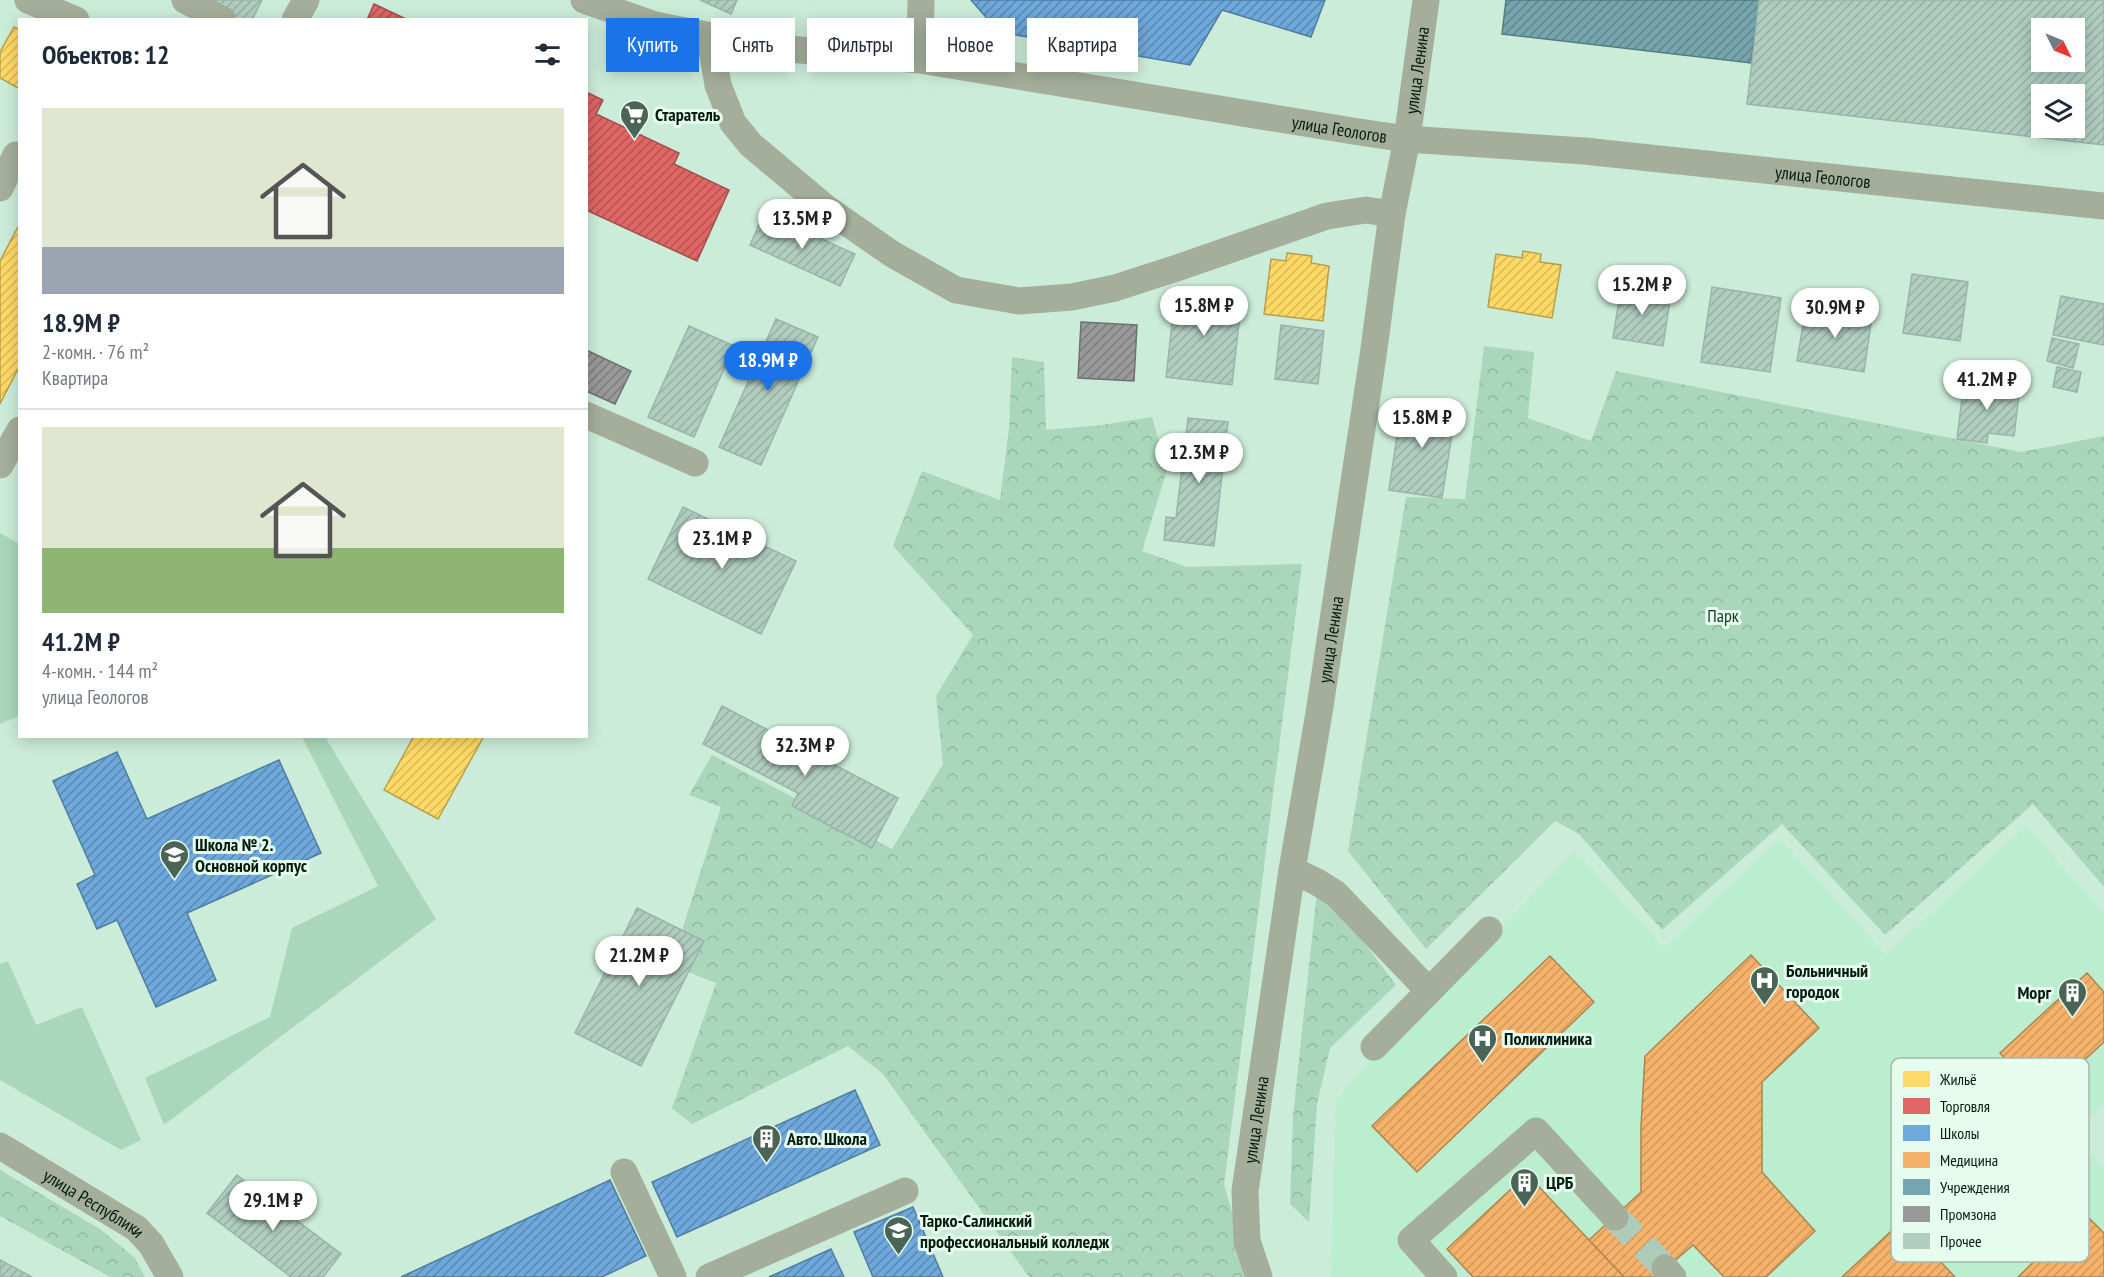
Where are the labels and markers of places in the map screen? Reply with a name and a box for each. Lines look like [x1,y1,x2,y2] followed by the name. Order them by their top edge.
[618,98,650,140] supermarket icon: Старатель
[655,103,721,126] place label: Старатель
[747,199,857,250] pin: 13.5M ₽
[1587,265,1697,316] pin: 15.2M ₽
[1149,286,1259,337] pin: 15.8M ₽
[1780,288,1890,339] pin: 30.9M ₽
[713,341,823,392] pin: 18.9M ₽
[1932,360,2042,411] pin: 41.2M ₽
[1367,398,1477,449] pin: 15.8M ₽
[1144,433,1254,484] pin: 12.3M ₽
[667,519,777,570] pin: 23.1M ₽
[750,726,860,777] pin: 32.3M ₽
[195,833,308,877] place label: Школа № 2. Основной корпус
[158,838,190,880] school or university icon: Школа № 2. Основной корпус
[584,936,694,987] pin: 21.2M ₽
[1786,959,1868,1003] place label: Больничный городок
[1749,964,1781,1006] hospital icon: Больничный городок
[2056,976,2088,1018] building icon: Морг
[2017,981,2051,1004] place label: Морг
[1467,1022,1499,1064] hospital icon: Поликлиника
[1504,1027,1592,1050] place label: Поликлиника
[750,1122,782,1164] building icon: Авто. Школа
[786,1127,867,1150] place label: Авто. Школа
[1509,1166,1541,1208] building icon: ЦРБ
[1546,1171,1574,1194] place label: ЦРБ
[218,1181,328,1232] pin: 29.1M ₽
[920,1209,1110,1253] place label: Тарко-Салинский профессиональный колледж
[883,1214,915,1256] school or university icon: Тарко-Салинский профессиональный колледж

